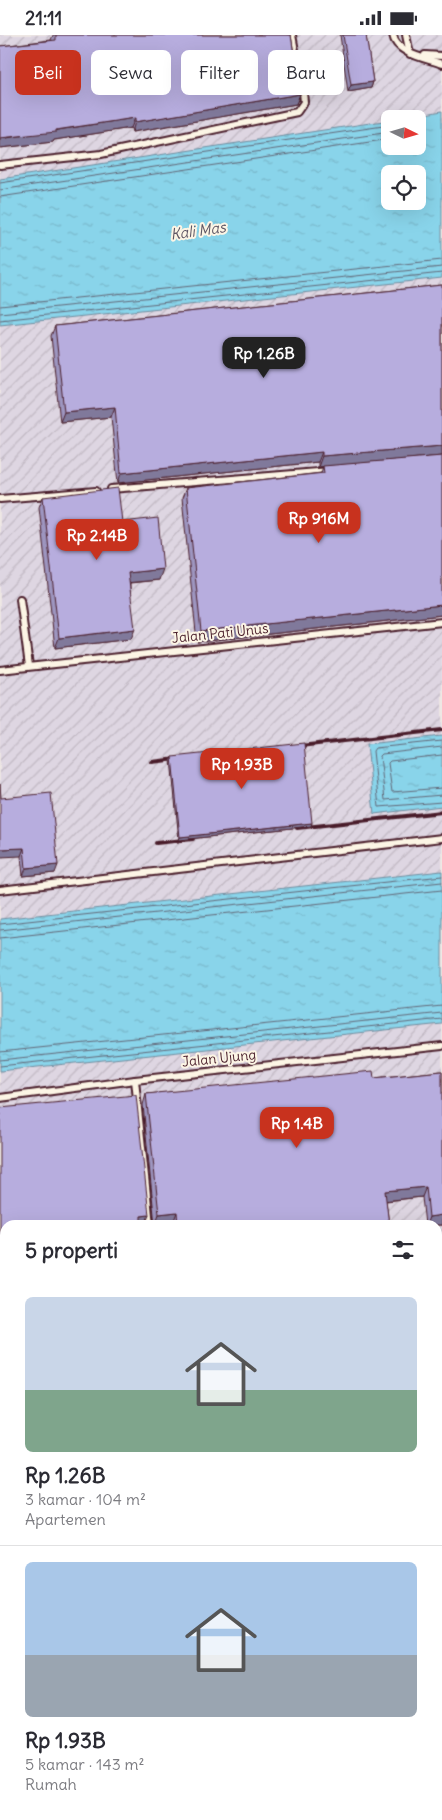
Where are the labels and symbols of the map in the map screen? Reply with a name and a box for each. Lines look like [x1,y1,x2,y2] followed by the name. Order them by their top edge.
[381,110,426,155] north arrow
[169,217,228,244] water label: Kali Mas
[212,337,316,379] pin: Rp 1.26B
[273,501,365,544] pin: Rp 916M
[45,519,149,561] pin: Rp 2.14B
[171,619,269,647] street label: Jalan Pati Unus
[190,747,294,790] pin: Rp 1.93B
[181,1045,257,1071] street label: Jalan Ujung
[251,1107,343,1149] pin: Rp 1.4B

